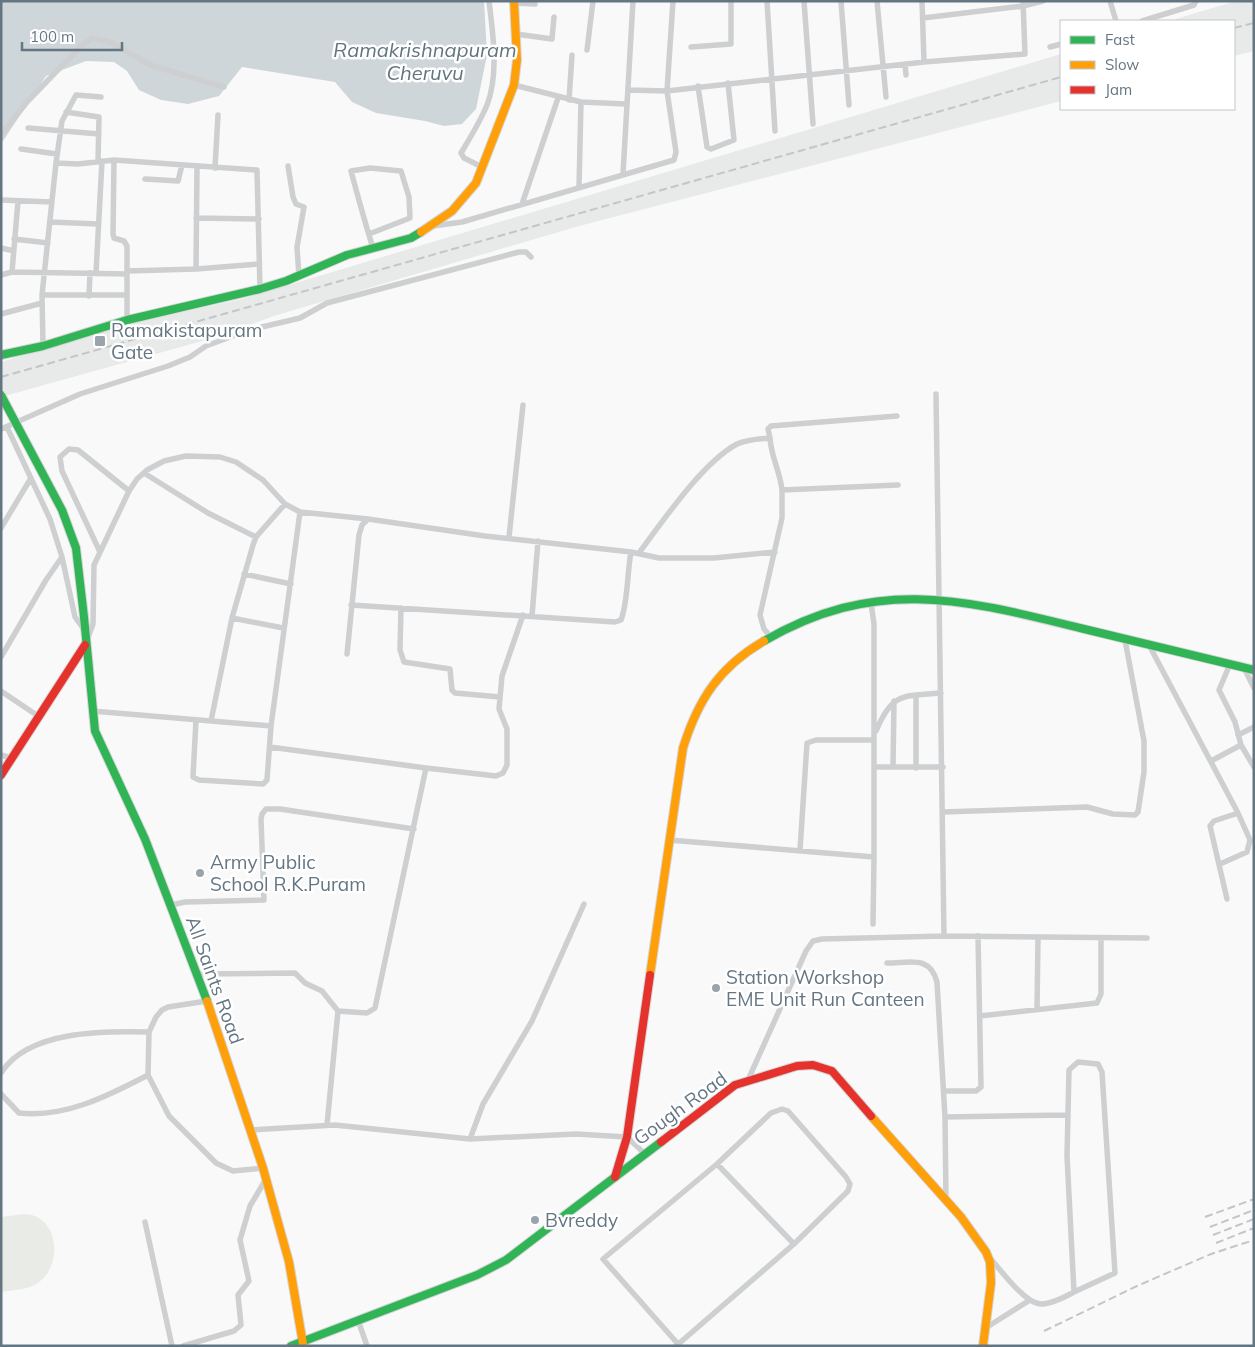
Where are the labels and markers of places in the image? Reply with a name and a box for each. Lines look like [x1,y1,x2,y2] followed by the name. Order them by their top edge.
[111,318,263,364] place label: Ramakistapuram Gate
[93,334,107,348] marker: Ramakistapuram Gate
[210,850,366,896] place label: Army Public School R.K.Puram
[194,867,206,879] marker: Army Public School R.K.Puram
[726,965,925,1011] place label: Station Workshop EME Unit Run Canteen
[710,982,722,994] marker: Station Workshop EME Unit Run Canteen
[545,1208,618,1232] place label: Bvreddy
[529,1214,541,1226] marker: Bvreddy

